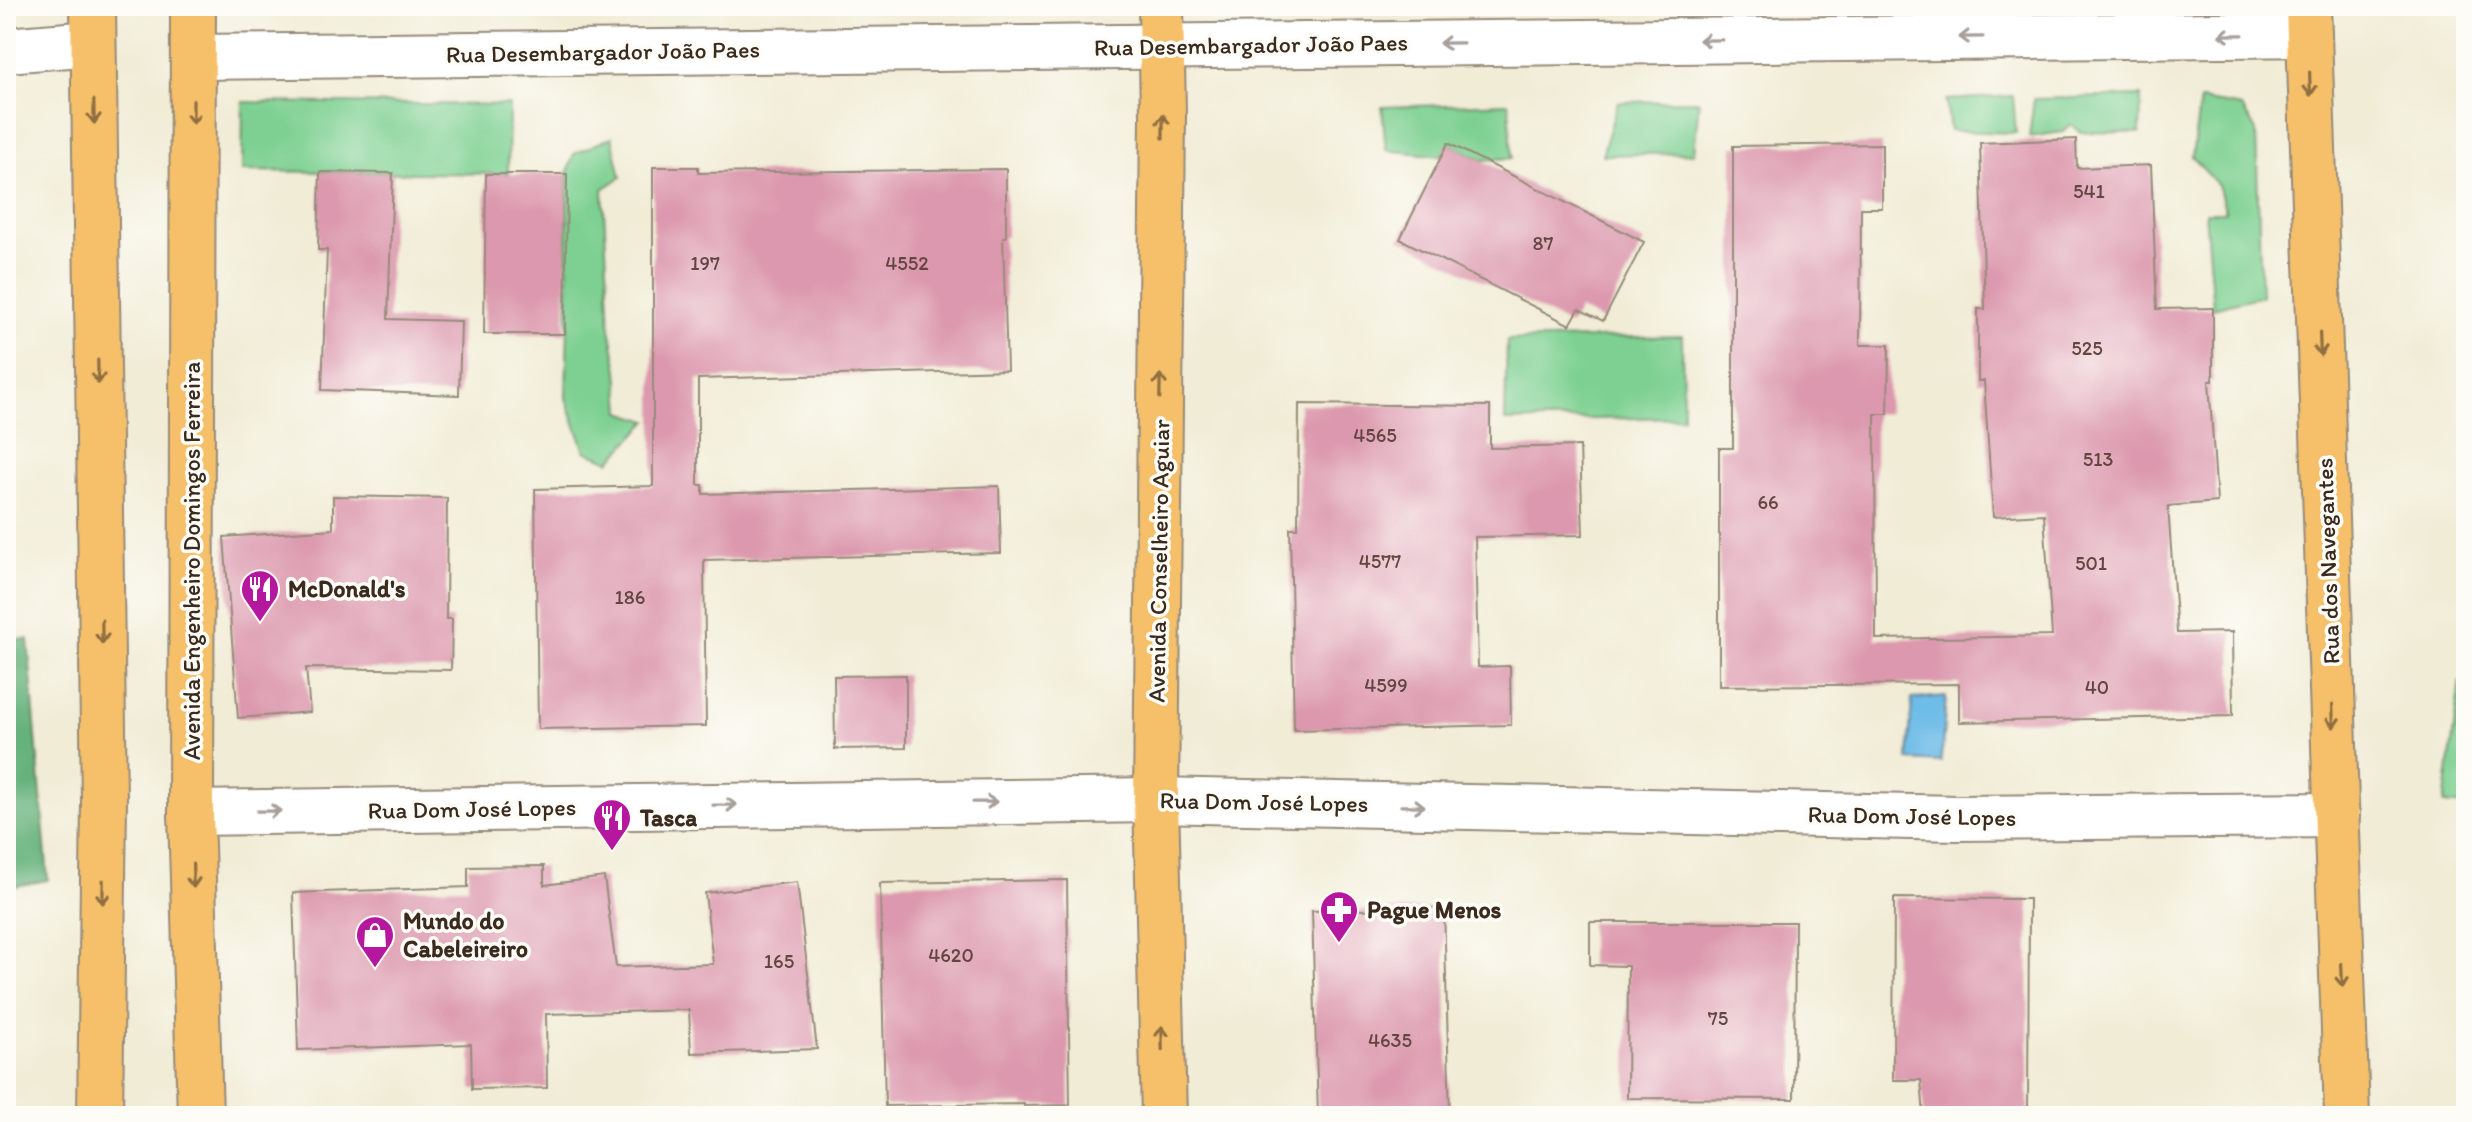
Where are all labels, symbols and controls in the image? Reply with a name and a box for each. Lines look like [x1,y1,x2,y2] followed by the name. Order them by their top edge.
[1094,27,1408,62] street label: Rua Desembargador João Paes
[2218,27,2245,42] one-way arrow
[1958,29,1985,45] one-way arrow
[1698,32,1725,48] one-way arrow
[446,34,760,69] street label: Rua Desembargador João Paes
[1438,35,1465,51] one-way arrow
[2303,70,2318,97] one-way arrow
[86,98,102,125] one-way arrow
[186,98,201,125] one-way arrow
[1155,113,1171,140] one-way arrow
[2073,179,2105,203] house number: 541
[1533,231,1554,255] house number: 87
[690,251,720,275] house number: 197
[885,251,929,275] house number: 4552
[2312,330,2327,357] one-way arrow
[2071,336,2103,360] house number: 525
[90,358,106,385] one-way arrow
[177,362,206,760] street label: Avenida Engenheiro Domingos Ferreira
[1152,373,1168,400] one-way arrow
[1142,419,1175,703] street label: Avenida Conselheiro Aguiar
[1353,423,1397,447] house number: 4565
[2083,447,2113,471] house number: 513
[2309,457,2346,665] street label: Rua dos Navegantes
[1757,490,1779,514] house number: 66
[1359,549,1401,573] house number: 4577
[2075,551,2107,575] house number: 501
[239,568,281,623] restaurant icon: McDonald's
[288,574,406,603] place label: McDonald's
[615,585,645,609] house number: 186
[94,618,110,645] one-way arrow
[1364,673,1408,697] house number: 4599
[2085,675,2109,699] house number: 40
[2326,702,2341,729] one-way arrow
[1159,785,1369,818] street label: Rua Dom José Lopes
[367,792,577,825] street label: Rua Dom José Lopes
[971,794,998,810] one-way arrow
[591,797,633,852] restaurant icon: Tasca
[711,798,738,813] one-way arrow
[1399,798,1426,813] one-way arrow
[1807,799,2017,832] street label: Rua Dom José Lopes
[639,803,697,832] place label: Tasca
[255,804,282,819] one-way arrow
[186,862,201,889] one-way arrow
[95,878,111,905] one-way arrow
[1318,889,1360,944] pharmacy icon: Pague Menos
[1367,895,1502,925] place label: Pague Menos
[403,906,528,963] place label: Mundo do Cabeleireiro
[354,914,396,969] shop icon: Mundo do Cabeleireiro
[928,943,974,967] house number: 4620
[764,949,794,973] house number: 165
[2334,961,2350,988] one-way arrow
[1708,1006,1728,1030] house number: 75
[1154,1025,1170,1052] one-way arrow
[1368,1028,1412,1052] house number: 4635

